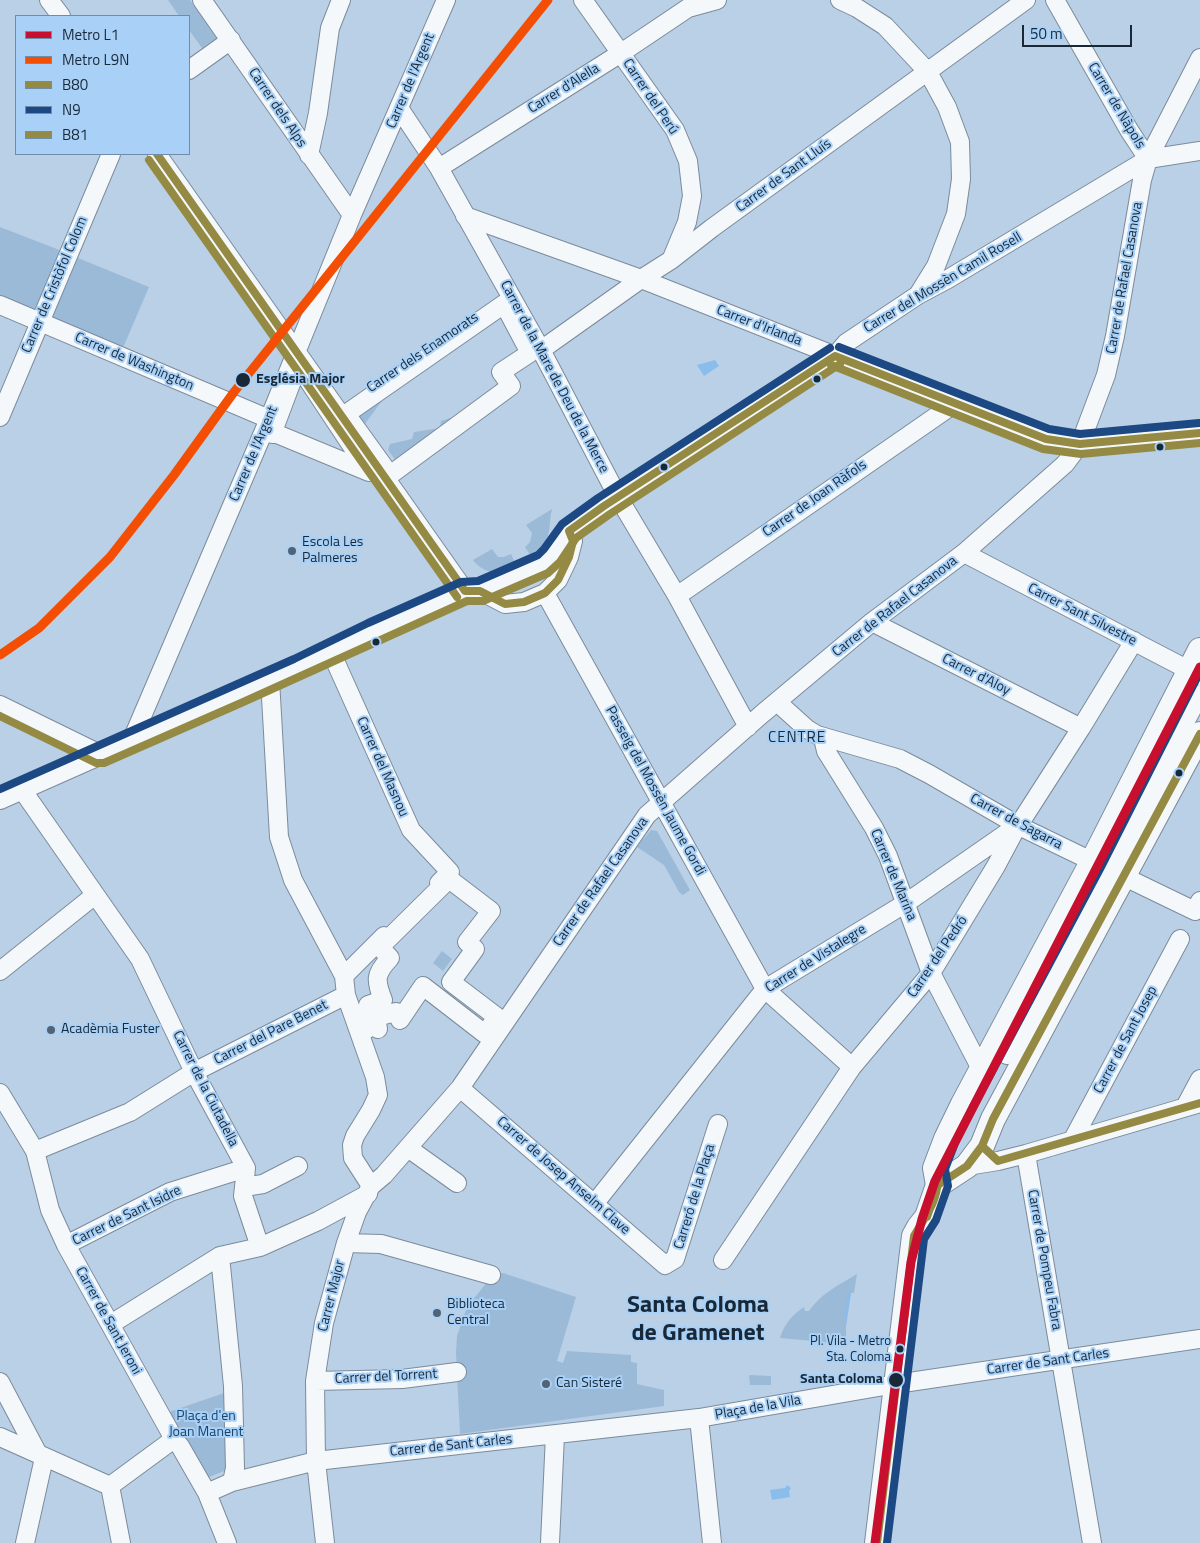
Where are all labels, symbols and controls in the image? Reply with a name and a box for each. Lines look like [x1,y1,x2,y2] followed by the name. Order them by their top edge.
[15,15,190,155] legend
[1025,15,1135,47] scale bar
[1030,22,1063,45] text: 50 m
[62,23,119,46] text: Metro L1
[383,31,439,131] street label: Carrer de l'Argent
[62,48,129,71] text: Metro L9N
[619,56,681,138] street label: Carrer del Perú
[525,60,603,118] street label: Carrer d'Alella
[1084,60,1148,152] street label: Carrer de Nàpols
[244,65,310,151] street label: Carrer dels Alps
[62,73,88,96] text: B80
[62,98,81,121] text: N9
[62,123,88,146] text: B81
[733,136,835,216] street label: Carrer de Sant Lluís
[1103,201,1147,355] street label: Carrer de Rafael Casanova
[19,214,91,356] street label: Carrer de Cristòfol Colom
[861,229,1025,337] street label: Carrer del Mossèn Camil Rosell
[496,278,612,476] street label: Carrer de la Mare de Deu de la Merce
[714,302,804,350] street label: Carrer d'Irlanda
[364,309,482,397] street label: Carrer dels Enamorats
[72,329,196,395] street label: Carrer de Washington
[234,371,252,389] marker: Església Major
[256,372,345,388] place label: Església Major
[812,374,822,384] unlabelled marker
[226,404,282,504] street label: Carrer de l'Argent
[1155,442,1165,452] unlabelled marker
[760,457,870,541] street label: Carrer de Joan Ràfols
[659,462,669,472] unlabelled marker
[302,535,363,568] place label: Escola Les Palmeres
[286,545,298,557] marker: Escola Les Palmeres
[829,553,961,661] street label: Carrer de Rafael Casanova
[1025,580,1139,650] street label: Carrer Sant Silvestre
[371,637,381,647] unlabelled marker
[939,651,1013,699] street label: Carrer d'Aloy
[601,704,709,878] street label: Passeig del Mossèn Jaume Gordi
[352,714,412,820] street label: Carrer del Masnou
[767,729,827,747] district label: CENTRE
[1174,768,1184,778] unlabelled marker
[967,791,1065,853] street label: Carrer de Sagarra
[550,814,652,950] street label: Carrer de Rafael Casanova
[866,827,920,923] street label: Carrer de Marina
[905,913,971,1001] street label: Carrer del Pedró
[763,921,869,997] street label: Carrer de Vistalegre
[1091,983,1161,1097] street label: Carrer de Sant Josep
[211,997,331,1069] street label: Carrer del Pare Benet
[61,1022,160,1038] place label: Acadèmia Fuster
[45,1024,57,1036] marker: Acadèmia Fuster
[168,1028,242,1150] street label: Carrer de la Ciutadella
[493,1114,633,1238] street label: Carrer de Josep Anselm Clave
[671,1142,719,1252] street label: Carreró de la Plaça
[70,1182,184,1250] street label: Carrer de Sant Isidre
[1023,1189,1065,1331] street label: Carrer de Pompeu Fabra
[315,1258,349,1334] street label: Carrer Major
[71,1264,145,1378] street label: Carrer de Sant Jeroni
[627,1292,769,1348] district label: Santa Coloma de Gramenet
[447,1297,505,1330] place label: Biblioteca Central
[431,1307,443,1319] marker: Biblioteca Central
[810,1334,891,1365] place label: Pl. Vila - Metro Sta. Coloma
[895,1344,905,1354] marker: Pl. Vila - Metro Sta. Coloma
[986,1345,1110,1379] street label: Carrer de Sant Carles
[334,1366,438,1388] street label: Carrer del Torrent
[887,1371,905,1389] marker: Santa Coloma
[800,1372,883,1388] place label: Santa Coloma
[556,1376,622,1392] place label: Can Sisteré
[540,1378,552,1390] marker: Can Sisteré
[714,1392,802,1424] street label: Plaça de la Vila
[169,1409,243,1441] park label: Plaça d'en Joan Manent
[389,1431,513,1461] street label: Carrer de Sant Carles

